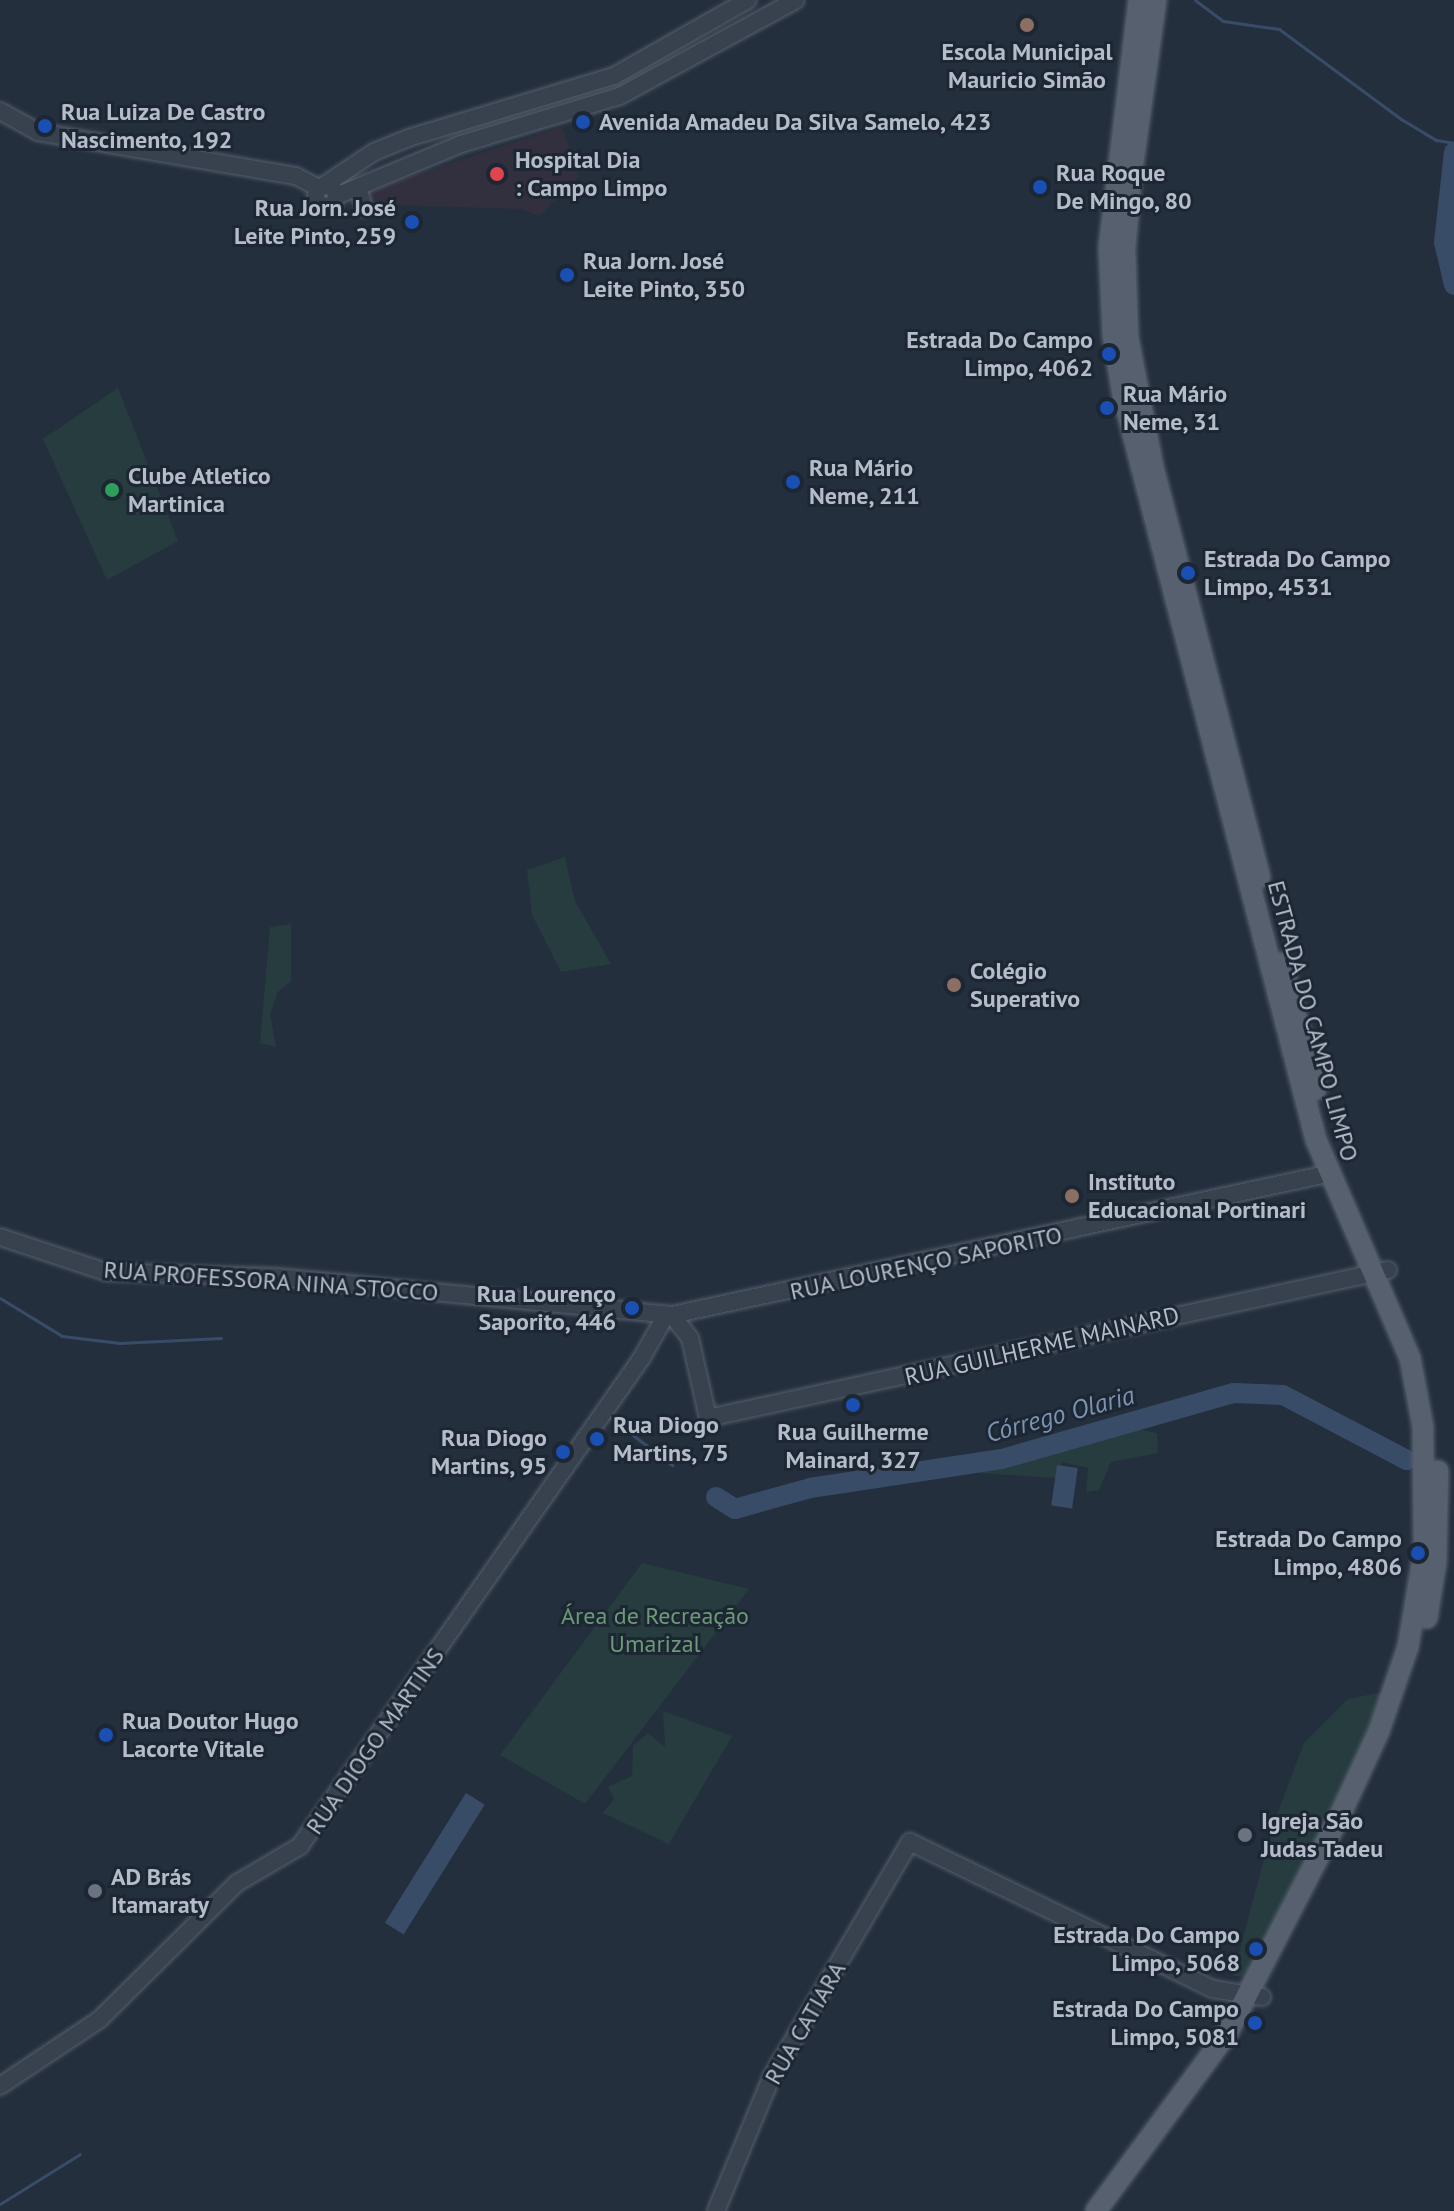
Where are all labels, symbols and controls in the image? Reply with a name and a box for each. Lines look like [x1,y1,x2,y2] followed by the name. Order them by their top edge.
[1018,16,1036,34] marker: Escola Municipal Mauricio Simão
[942,38,1112,94] place label: Escola Municipal Mauricio Simão
[61,98,266,154] place label: Rua Luiza De Castro Nascimento, 192
[599,108,994,136] place label: Avenida Amadeu Da Silva Samelo, 423
[574,113,592,131] marker: Avenida Amadeu Da Silva Samelo, 423
[36,117,54,135] marker: Rua Luiza De Castro Nascimento, 192
[515,146,668,202] place label: Hospital Dia : Campo Limpo
[1056,159,1193,215] place label: Rua Roque De Mingo, 80
[486,163,508,185] marker: Hospital Dia : Campo Limpo
[1031,178,1049,196] marker: Rua Roque De Mingo, 80
[232,194,396,250] place label: Rua Jorn. José Leite Pinto, 259
[403,213,421,231] marker: Rua Jorn. José Leite Pinto, 259
[583,247,747,303] place label: Rua Jorn. José Leite Pinto, 350
[558,266,576,284] marker: Rua Jorn. José Leite Pinto, 350
[906,326,1093,382] place label: Estrada Do Campo Limpo, 4062
[1100,345,1118,363] marker: Estrada Do Campo Limpo, 4062
[1123,380,1227,436] place label: Rua Mário Neme, 31
[1098,399,1116,417] marker: Rua Mário Neme, 31
[809,454,921,510] place label: Rua Mário Neme, 211
[128,462,272,518] place label: Clube Atletico Martinica
[784,473,802,491] marker: Rua Mário Neme, 211
[103,481,121,499] marker: Clube Atletico Martinica
[1204,545,1391,601] place label: Estrada Do Campo Limpo, 4531
[1179,564,1197,582] marker: Estrada Do Campo Limpo, 4531
[1262,877,1364,1165] street label: ESTRADA DO CAMPO LIMPO
[970,957,1080,1013] place label: Colégio Superativo
[945,976,963,994] marker: Colégio Superativo
[1088,1168,1306,1224] place label: Instituto Educacional Portinari
[1063,1187,1081,1205] marker: Instituto Educacional Portinari
[787,1220,1065,1306] street label: RUA LOURENÇO SAPORITO
[101,1255,441,1307] street label: RUA PROFESSORA NINA STOCCO
[477,1280,616,1336] place label: Rua Lourenço Saporito, 446
[623,1299,641,1317] marker: Rua Lourenço Saporito, 446
[901,1300,1183,1392] street label: RUA GUILHERME MAINARD
[982,1379,1138,1449] water label: Córrego Olaria
[844,1396,862,1414] marker: Rua Guilherme Mainard, 327
[613,1411,731,1467] place label: Rua Diogo Martins, 75
[777,1418,929,1474] place label: Rua Guilherme Mainard, 327
[429,1424,547,1480] place label: Rua Diogo Martins, 95
[588,1430,606,1448] marker: Rua Diogo Martins, 75
[554,1443,572,1461] marker: Rua Diogo Martins, 95
[1215,1525,1402,1581] place label: Estrada Do Campo Limpo, 4806
[1409,1544,1427,1562] marker: Estrada Do Campo Limpo, 4806
[561,1602,749,1658] park label: Área de Recreação Umarizal
[300,1642,450,1840] street label: RUA DIOGO MARTINS
[122,1707,299,1763] place label: Rua Doutor Hugo Lacorte Vitale
[97,1726,115,1744] marker: Rua Doutor Hugo Lacorte Vitale
[1261,1807,1384,1863] place label: Igreja São Judas Tadeu
[1236,1826,1254,1844] marker: Igreja São Judas Tadeu
[111,1863,209,1919] place label: AD Brás Itamaraty
[86,1882,104,1900] marker: AD Brás Itamaraty
[1053,1921,1240,1977] place label: Estrada Do Campo Limpo, 5068
[1247,1940,1265,1958] marker: Estrada Do Campo Limpo, 5068
[758,1956,852,2090] street label: RUA CATIARA
[1052,1995,1239,2051] place label: Estrada Do Campo Limpo, 5081
[1246,2014,1264,2032] marker: Estrada Do Campo Limpo, 5081

